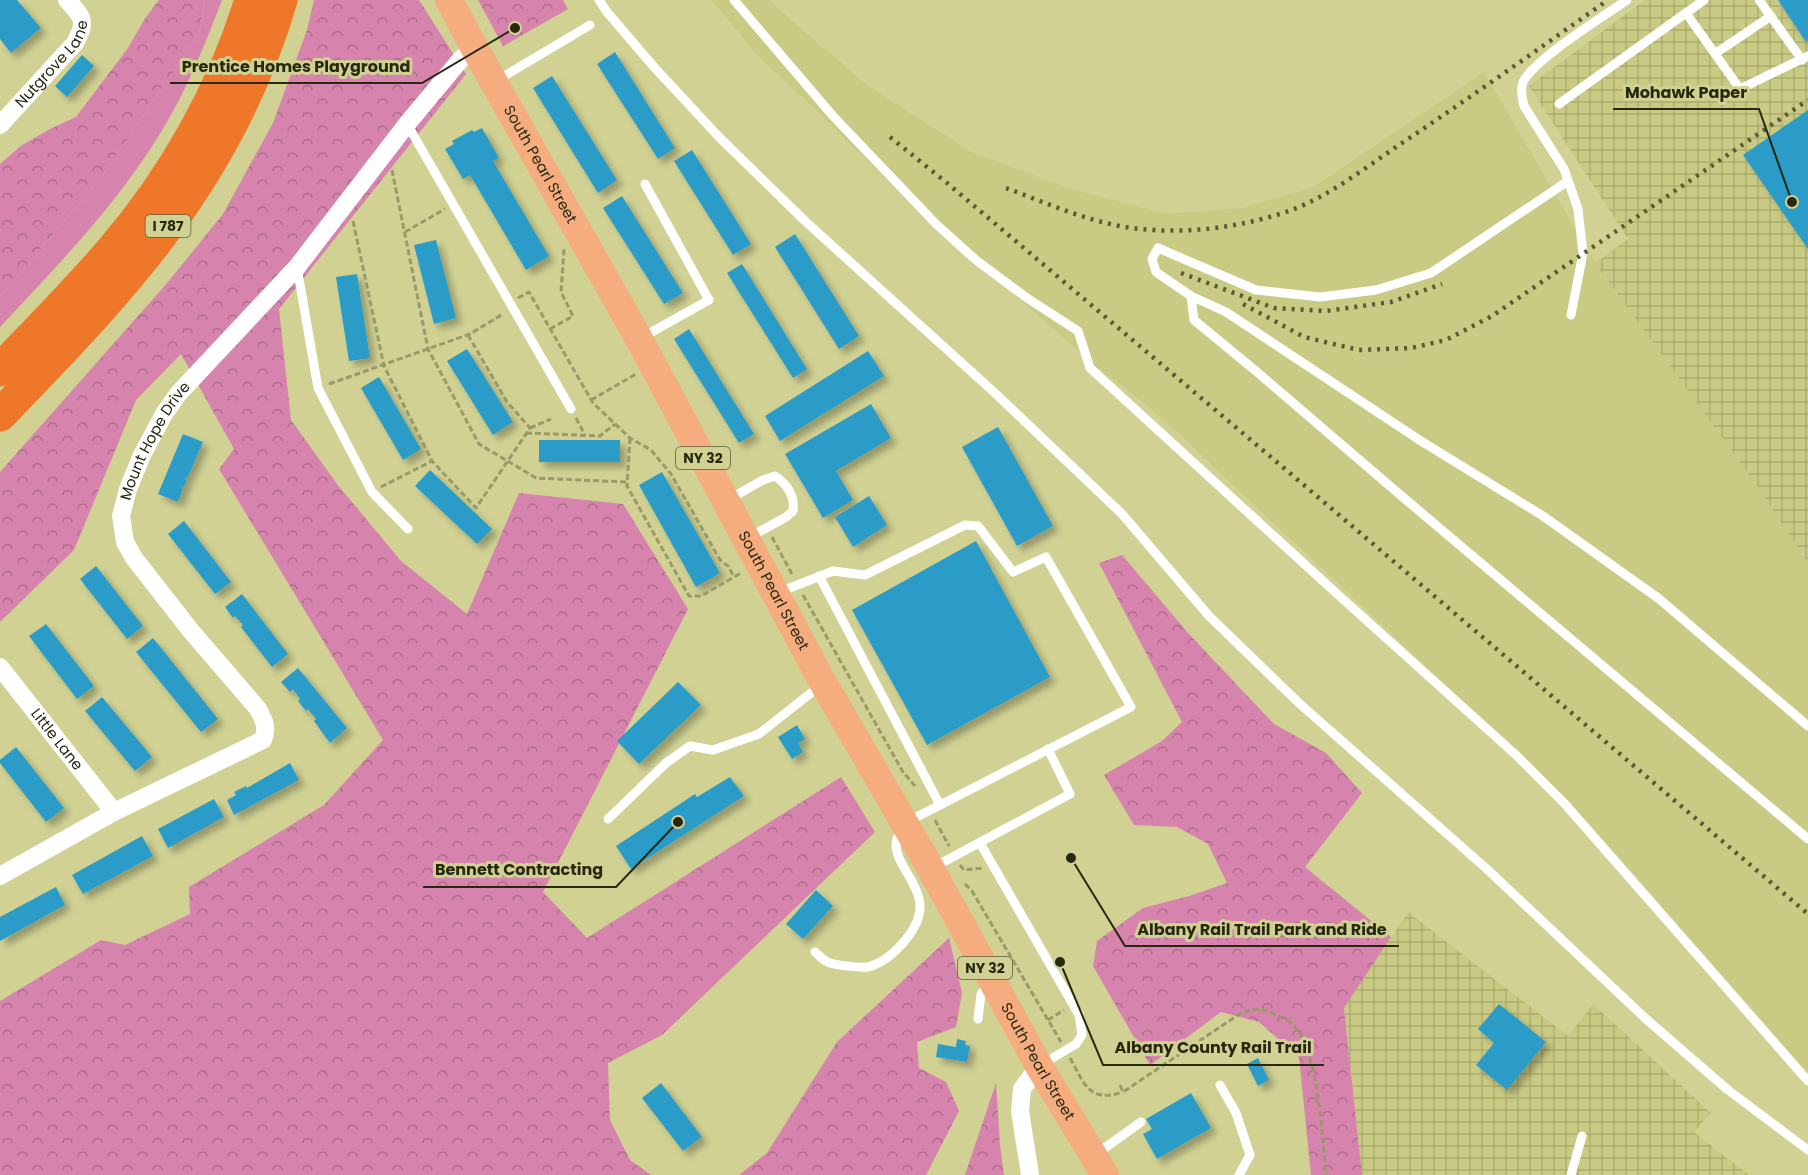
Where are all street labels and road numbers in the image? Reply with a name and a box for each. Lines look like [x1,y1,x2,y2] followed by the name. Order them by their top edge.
[10,19,92,112] street label: Nutgrove Lane
[499,101,582,227] street label: South Pearl Street
[146,215,190,237] road number: I 787
[115,377,195,502] street label: Mount Hope Drive
[676,447,730,469] road number: NY 32
[734,527,815,654] street label: South Pearl Street
[26,704,88,774] street label: Little Lane
[958,957,1012,979] road number: NY 32
[996,999,1080,1124] street label: South Pearl Street

